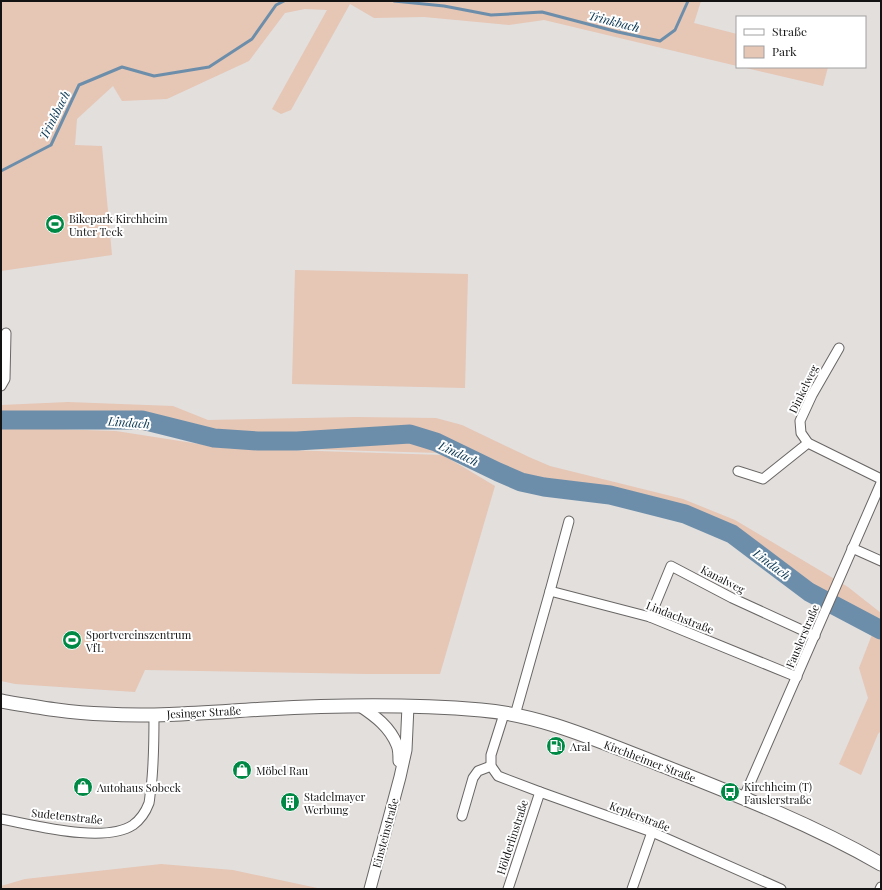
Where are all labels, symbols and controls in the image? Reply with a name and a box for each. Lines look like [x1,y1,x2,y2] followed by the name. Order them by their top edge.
[587,7,641,35] water label: Trinkbach
[736,16,866,68] legend
[772,23,807,39] text: Straße
[772,43,797,59] text: Park
[35,88,73,142] water label: Trinkbach
[69,211,168,239] place label: Bikepark Kirchheim Unter Teck
[44,213,66,235] sports icon: Bikepark Kirchheim Unter Teck
[785,362,821,416] street label: Dinkelweg
[106,412,151,431] water label: Lindach
[436,436,481,469] water label: Lindach
[750,544,794,583] water label: Lindach
[698,562,748,597] street label: Kanalweg
[644,597,716,637] street label: Lindachstraße
[782,602,822,670] street label: Fauslerstraße
[85,627,191,655] place label: Sportvereinszentrum VfL
[61,629,83,651] sports icon: Sportvereinszentrum VfL
[165,703,242,721] street label: Jesinger Straße
[545,735,567,757] fuel station icon: Aral
[602,737,698,786] street label: Kirchheimer Straße
[569,739,590,754] place label: Aral
[231,759,253,781] shop icon: Möbel Rau
[256,763,309,778] place label: Möbel Rau
[72,776,94,798] shop icon: Autohaus Sobeck
[744,779,812,807] place label: Kirchheim (T) Fauslerstraße
[96,780,181,795] place label: Autohaus Sobeck
[719,781,741,803] bus stop icon: Kirchheim (T) Fauslerstraße
[303,789,366,817] place label: Stadelmayer Werbung
[279,791,301,813] building icon: Stadelmayer Werbung
[368,796,402,870] street label: Einsteinstraße
[493,797,531,876] street label: Hölderlinstraße
[608,798,673,835] street label: Keplerstraße
[31,805,104,827] street label: Sudetenstraße

